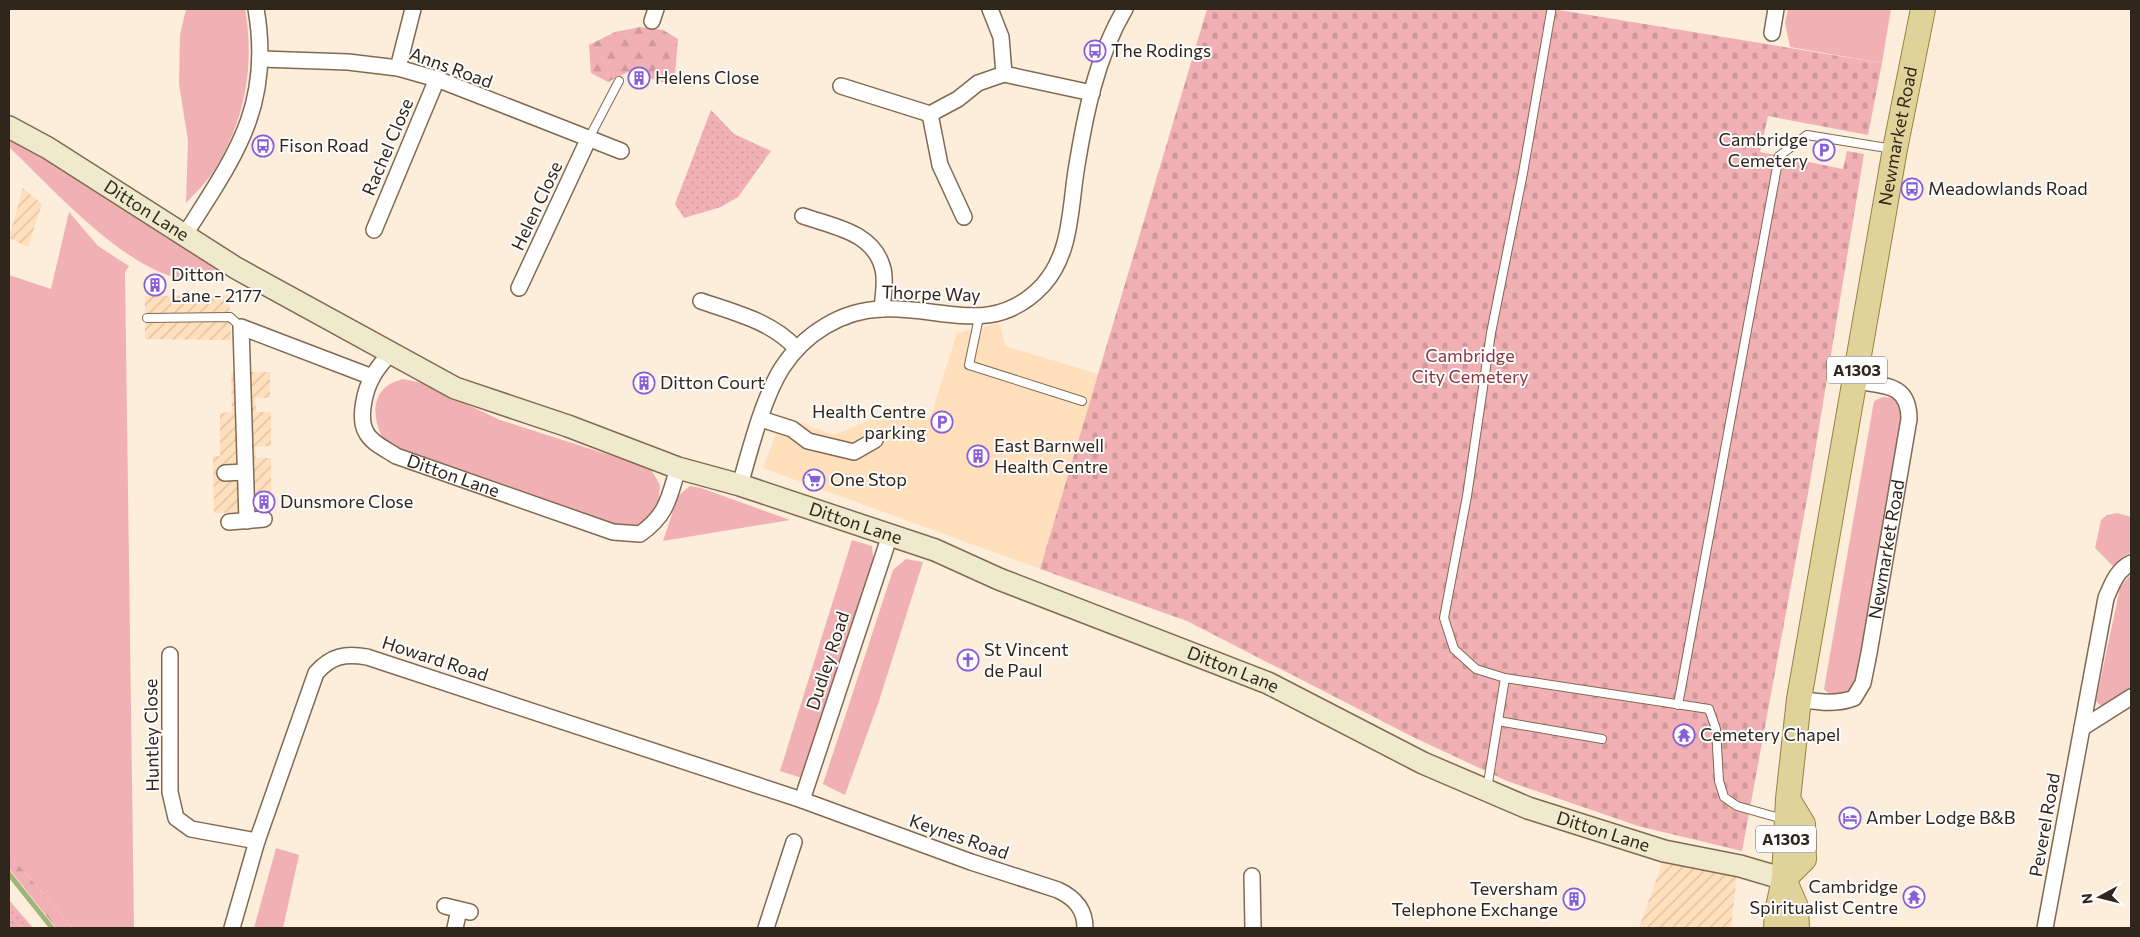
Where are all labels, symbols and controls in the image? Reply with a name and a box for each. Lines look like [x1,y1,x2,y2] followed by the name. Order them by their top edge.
[1083,39,1107,63] bus stop icon: The Rodings
[1111,39,1211,61] place label: The Rodings
[407,42,496,92] street label: Anns Road
[1873,64,1921,207] street label: Newmarket Road
[627,66,651,90] building icon: Helens Close
[655,66,759,88] place label: Helens Close
[357,95,417,198] street label: Rachel Close
[1719,128,1808,171] place label: Cambridge Cemetery
[251,134,275,158] bus stop icon: Fison Road
[279,134,369,156] place label: Fison Road
[1812,138,1836,162] parking icon: Cambridge Cemetery
[506,157,566,254] street label: Helen Close
[100,175,194,245] street label: Ditton Lane
[1900,177,1924,201] bus stop icon: Meadowlands Road
[1928,177,2088,199] place label: Meadowlands Road
[171,263,262,306] place label: Ditton Lane - 2177
[143,273,167,297] building icon: Ditton Lane - 2177
[881,280,981,306] street label: Thorpe Way
[1411,344,1529,387] park label: Cambridge City Cemetery
[1827,356,1887,384] road number: A1303
[632,371,656,395] building icon: Ditton Court
[660,371,765,393] place label: Ditton Court
[812,400,926,443] place label: Health Centre parking
[930,410,954,434] parking icon: Health Centre parking
[994,434,1108,477] place label: East Barnwell Health Centre
[966,444,990,468] building icon: East Barnwell Health Centre
[404,449,503,501] street label: Ditton Lane
[802,468,826,492] supermarket icon: One Stop
[830,468,907,490] place label: One Stop
[1863,478,1908,621] street label: Newmarket Road
[252,490,276,514] building icon: Dunsmore Close
[280,490,413,512] place label: Dunsmore Close
[806,497,905,548] street label: Ditton Lane
[801,609,853,713] street label: Dudley Road
[379,631,491,686] street label: Howard Road
[984,638,1069,681] place label: St Vincent de Paul
[1184,641,1283,697] street label: Ditton Lane
[956,648,980,672] church icon: St Vincent de Paul
[139,678,163,792] street label: Huntley Close
[1672,723,1696,747] temple icon: Cemetery Chapel
[1700,723,1840,745] place label: Cemetery Chapel
[2024,771,2064,878] street label: Peverel Road
[1554,806,1653,856] street label: Ditton Lane
[1838,806,1862,830] hotel icon: Amber Lodge B&B
[1866,806,2015,828] place label: Amber Lodge B&B
[907,809,1012,863] street label: Keynes Road
[1756,826,1816,852] road number: A1303
[2075,872,2125,922] north arrow
[1749,875,1898,918] place label: Cambridge Spiritualist Centre
[1391,877,1558,920] place label: Teversham Telephone Exchange
[1902,885,1926,909] temple icon: Cambridge Spiritualist Centre
[1562,887,1586,911] building icon: Teversham Telephone Exchange
[2078,892,2096,905] text: N

